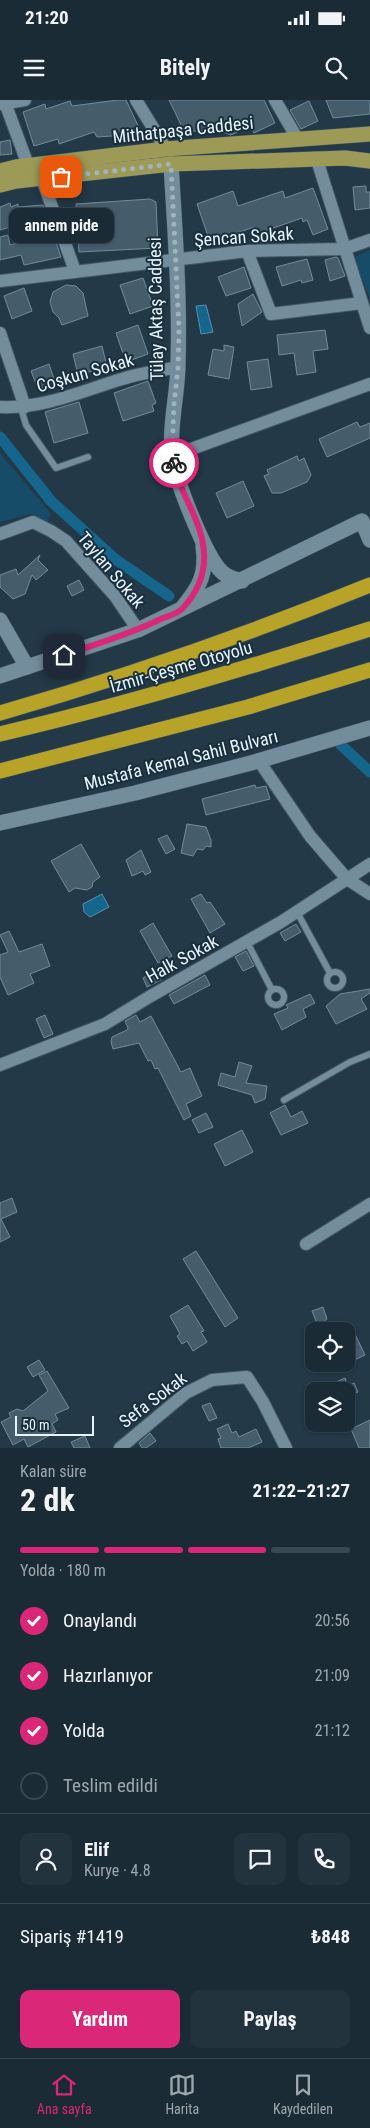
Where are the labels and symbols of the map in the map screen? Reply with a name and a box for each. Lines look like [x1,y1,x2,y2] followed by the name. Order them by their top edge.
[111,112,254,147] street label: Mithatpaşa Caddesi
[40,156,82,198] pin
[8,207,114,242] callout: annem pide
[194,223,294,250] street label: Şencan Sokak
[144,237,167,381] street label: Tülay Aktaş Caddesi
[34,349,136,396] street label: Coşkun Sokak
[149,438,199,488] courier
[73,527,149,612] street label: Taylan Sokak
[43,634,85,676] pin
[107,636,254,697] street label: İzmir-Çeşme Otoyolu
[82,725,280,794] street label: Mustafa Kemal Sahil Bulvarı
[142,930,222,987] street label: Halk Sokak
[115,1367,191,1432] street label: Sefa Sokak
[15,1413,94,1436] scale bar

